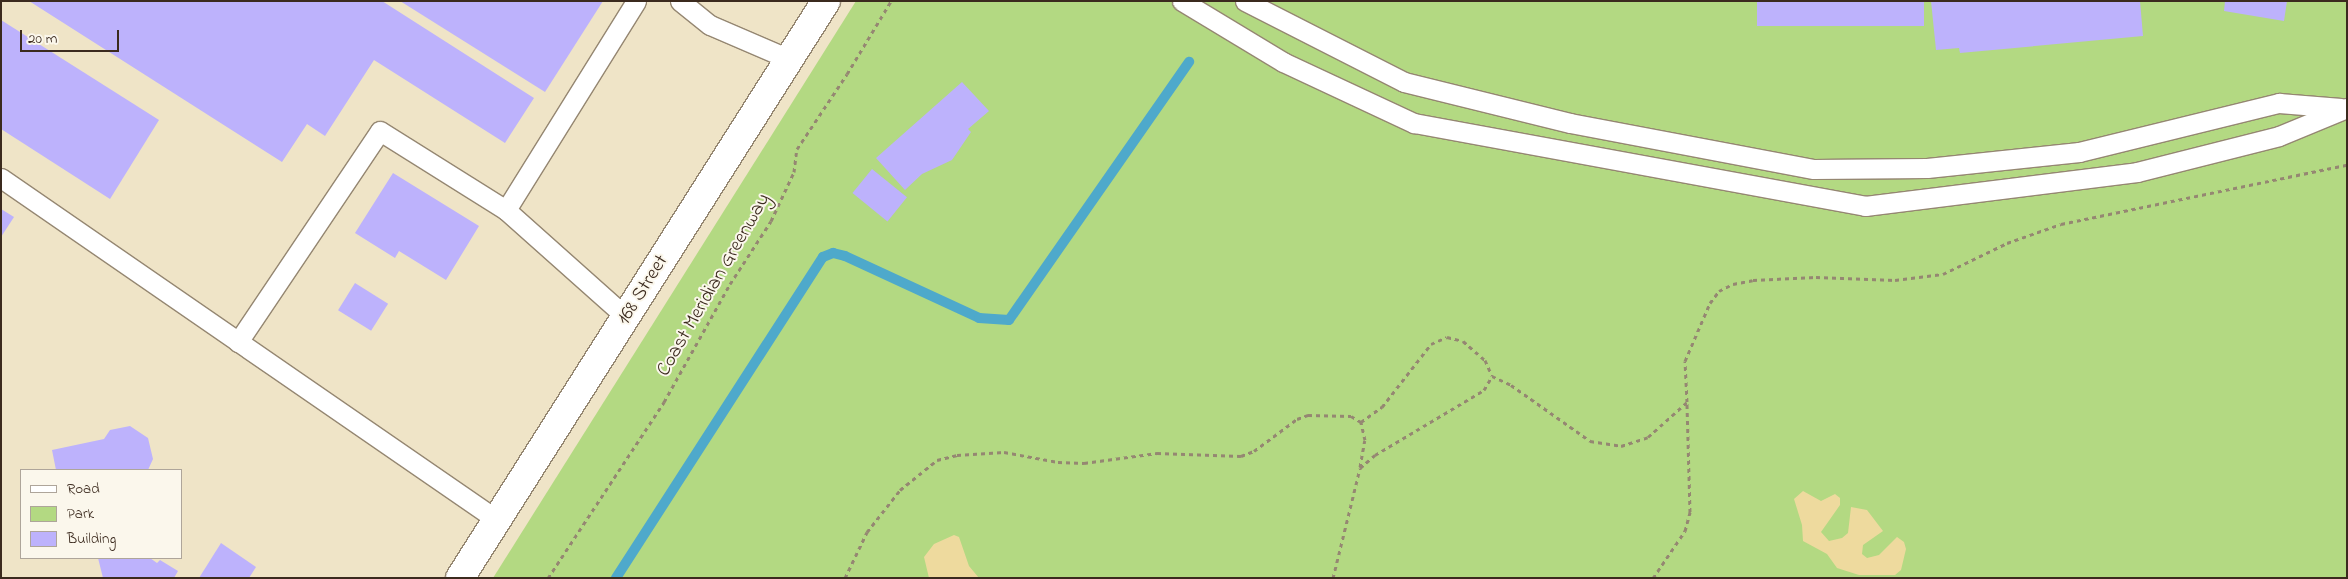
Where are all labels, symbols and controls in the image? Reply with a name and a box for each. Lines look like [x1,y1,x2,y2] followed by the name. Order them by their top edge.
[22,20,121,52] scale bar
[28,28,57,50] text: 20 m
[652,189,776,381] street label: Coast Meridian Greenway
[612,251,674,329] street label: 168 Street
[20,469,182,559] legend
[67,478,100,500] text: Road
[67,503,94,525] text: Park
[67,528,116,550] text: Building

